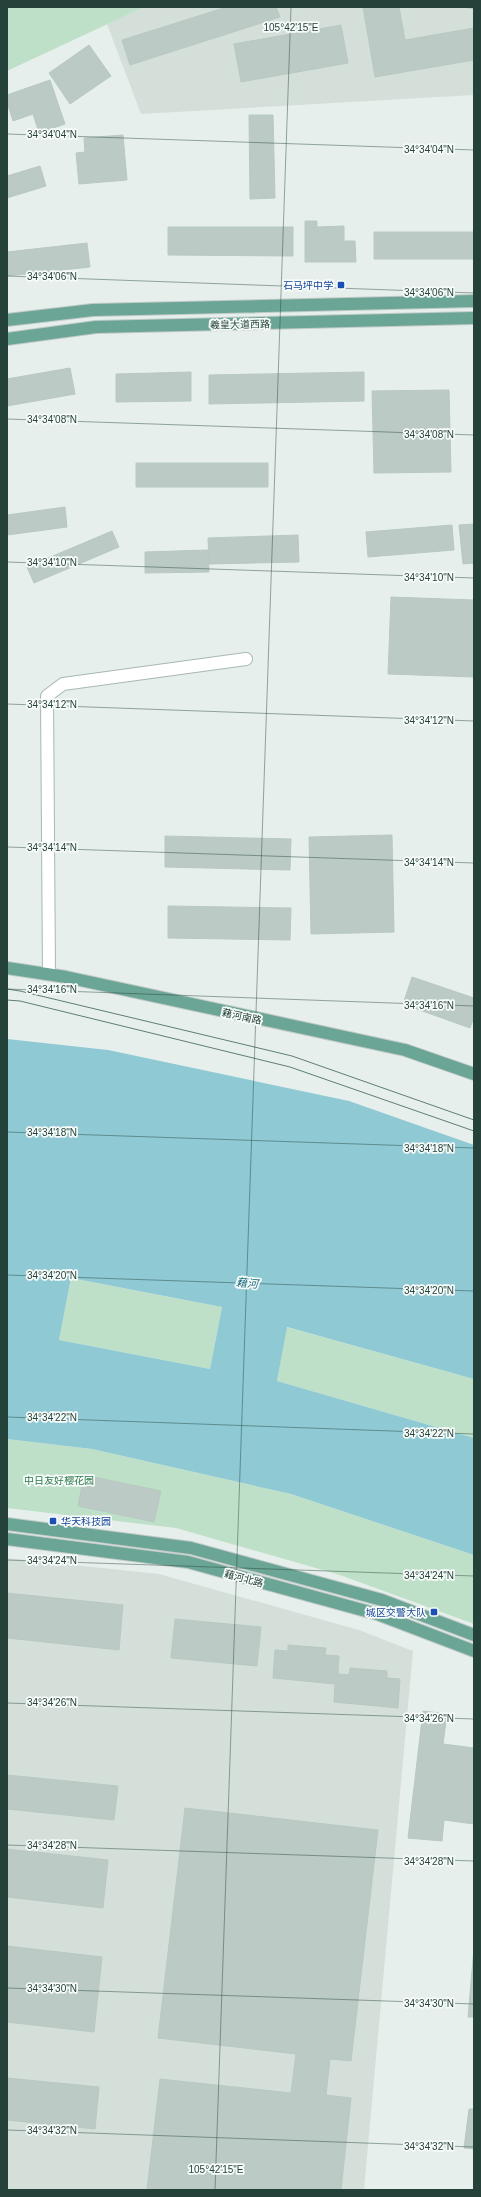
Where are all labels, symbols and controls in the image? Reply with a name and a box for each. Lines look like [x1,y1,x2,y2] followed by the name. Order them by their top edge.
[263,22,319,33] text: 105°42'15"E
[27,129,77,140] text: 34°34'04"N
[404,144,454,155] text: 34°34'04"N
[27,271,77,282] text: 34°34'06"N
[283,280,333,291] place label: 石马坪中学
[336,280,346,290] marker: 石马坪中学
[404,287,454,298] text: 34°34'06"N
[210,318,270,331] street label: 羲皇大道西路
[27,414,77,425] text: 34°34'08"N
[404,429,454,440] text: 34°34'08"N
[27,557,77,568] text: 34°34'10"N
[404,572,454,583] text: 34°34'10"N
[27,699,77,710] text: 34°34'12"N
[404,715,454,726] text: 34°34'12"N
[27,842,77,853] text: 34°34'14"N
[404,857,454,868] text: 34°34'14"N
[27,984,77,995] text: 34°34'16"N
[404,1000,454,1011] text: 34°34'16"N
[221,1007,263,1026] street label: 藉河南路
[27,1127,77,1138] text: 34°34'18"N
[404,1143,454,1154] text: 34°34'18"N
[27,1270,77,1281] text: 34°34'20"N
[236,1276,260,1290] water label: 藉河
[404,1285,454,1296] text: 34°34'20"N
[27,1412,77,1423] text: 34°34'22"N
[404,1428,454,1439] text: 34°34'22"N
[24,1475,94,1486] park label: 中日友好樱花园
[48,1516,58,1526] marker: 华天科技园
[61,1516,111,1527] place label: 华天科技园
[27,1555,77,1566] text: 34°34'24"N
[223,1568,265,1589] street label: 藉河北路
[404,1570,454,1581] text: 34°34'24"N
[366,1607,426,1618] place label: 城区交警大队
[429,1607,439,1617] marker: 城区交警大队
[27,1697,77,1708] text: 34°34'26"N
[404,1713,454,1724] text: 34°34'26"N
[27,1840,77,1851] text: 34°34'28"N
[404,1856,454,1867] text: 34°34'28"N
[27,1983,77,1994] text: 34°34'30"N
[404,1998,454,2009] text: 34°34'30"N
[27,2125,77,2136] text: 34°34'32"N
[404,2141,454,2152] text: 34°34'32"N
[188,2164,244,2175] text: 105°42'15"E

